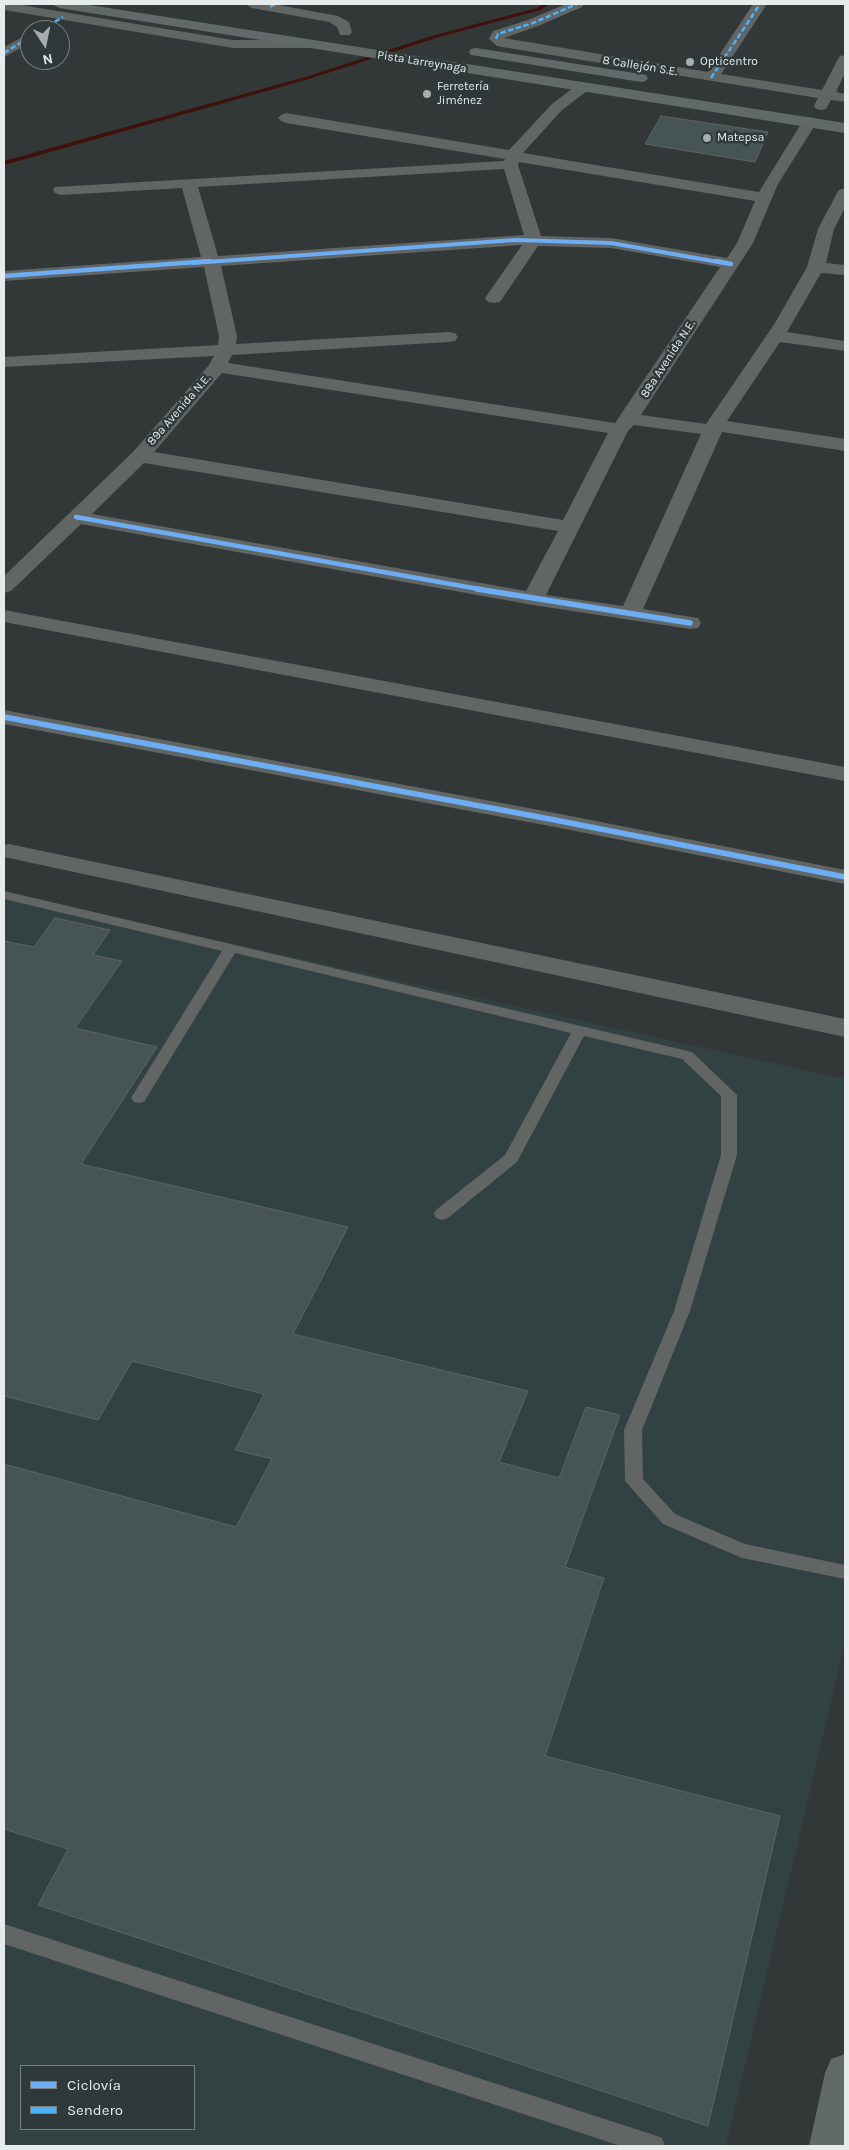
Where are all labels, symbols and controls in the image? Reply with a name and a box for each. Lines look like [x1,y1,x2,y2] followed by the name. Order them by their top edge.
[20,20,70,70] north arrow
[376,48,468,76] street label: Pista Larreynaga
[41,50,54,69] text: N
[601,53,679,79] street label: 8 Callejón S.E.
[700,55,758,69] place label: Opticentro
[684,56,696,68] marker: Opticentro
[437,80,489,108] place label: Ferretería Jiménez
[421,88,433,100] marker: Ferretería Jiménez
[717,131,764,145] place label: Matepsa
[701,132,713,144] marker: Matepsa
[638,317,698,401] street label: 88a Avenida N.E.
[144,372,214,448] street label: 89a Avenida N.E.
[20,2065,195,2130] legend
[67,2076,121,2094] text: Ciclovía
[67,2101,123,2119] text: Sendero

